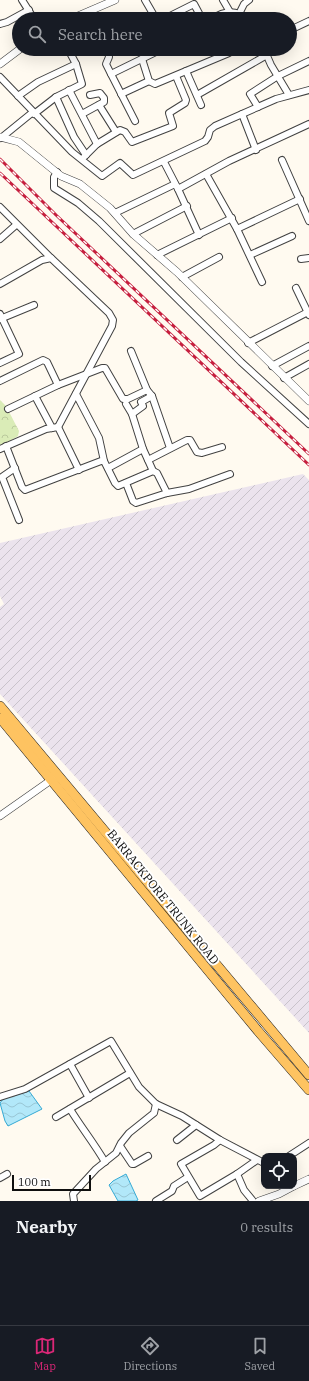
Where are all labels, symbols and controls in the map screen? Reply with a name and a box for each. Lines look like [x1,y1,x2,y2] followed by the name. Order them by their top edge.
[12,12,297,56] search box
[26,23,48,45] icon: search
[58,25,143,44] text: Search here
[104,826,222,967] street label: BARRACKPORE TRUNK ROAD
[261,1153,297,1189] map controls
[261,1153,297,1189] button: locate
[12,1173,91,1192] scale bar
[18,1175,51,1189] text: 100 m
[16,1216,77,1238] text: Nearby
[240,1219,293,1236] text: 0 results
[34,1335,56,1373] tab: Map
[123,1335,177,1373] tab: Directions
[244,1335,275,1373] tab: Saved

